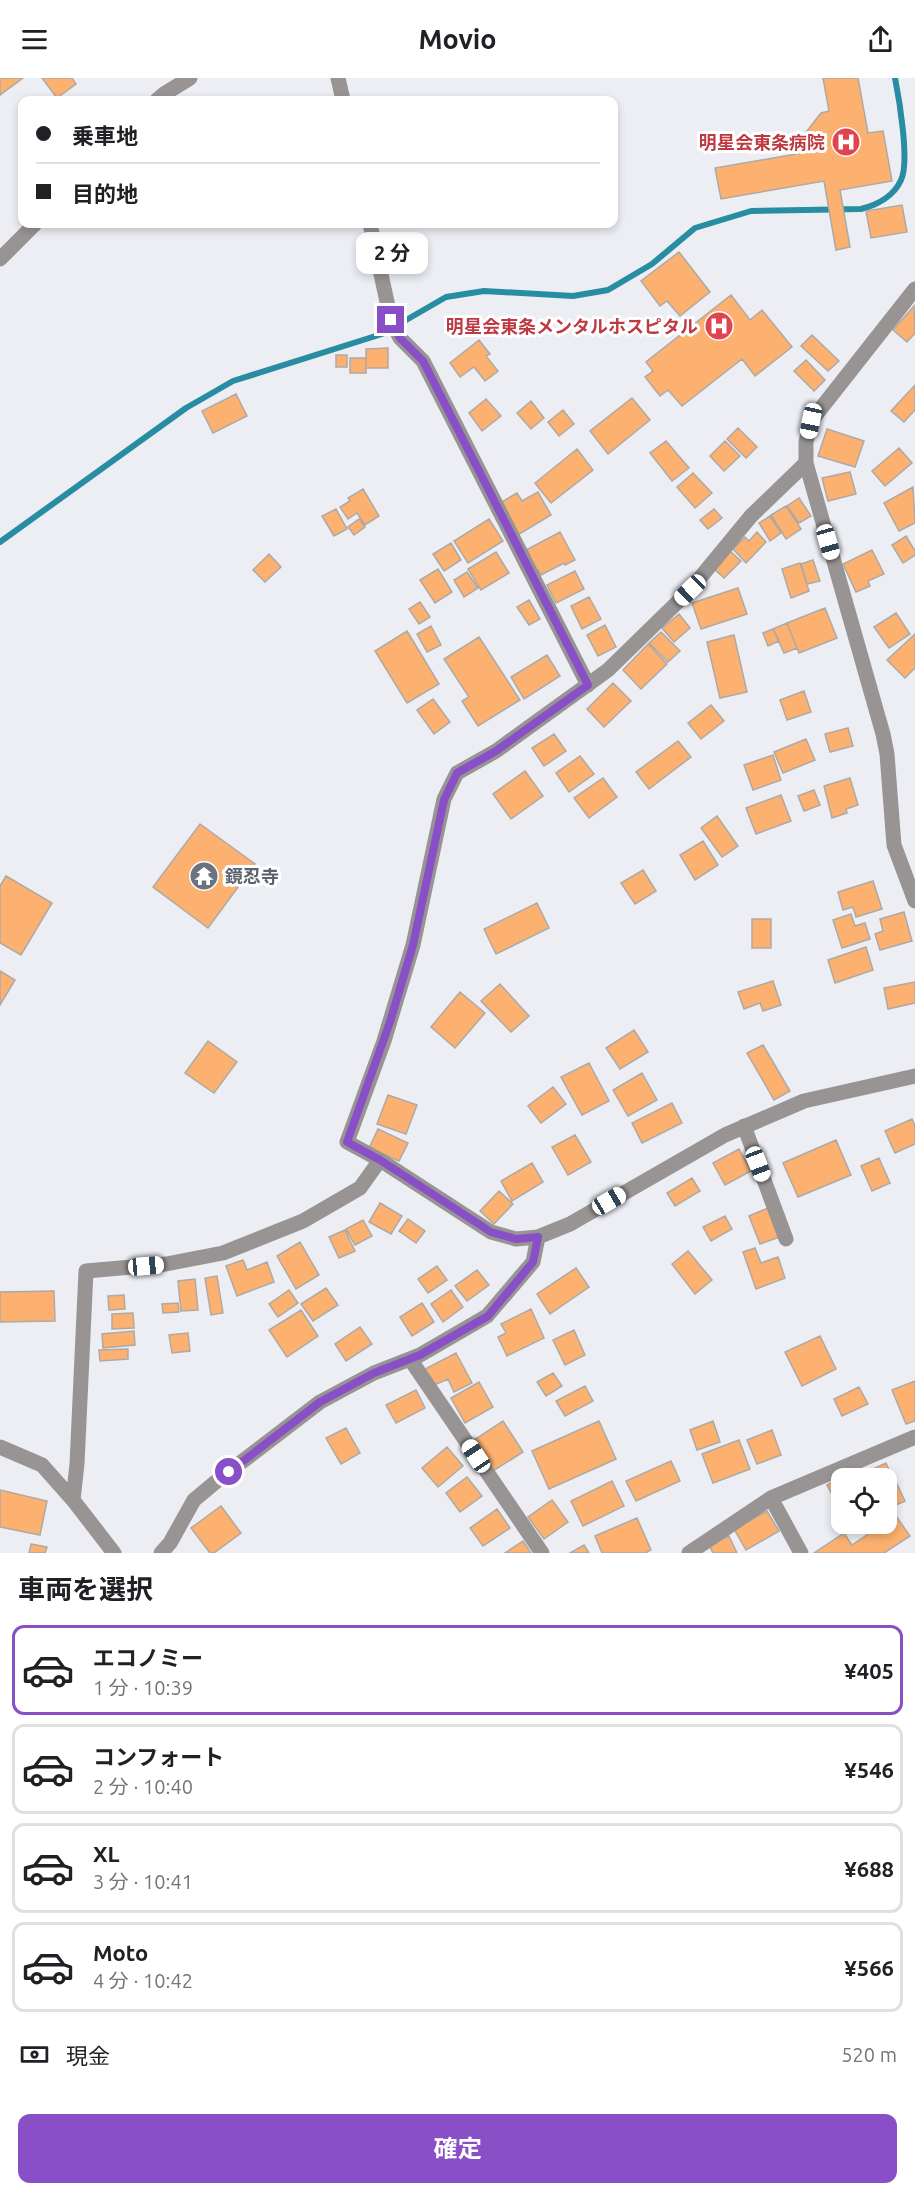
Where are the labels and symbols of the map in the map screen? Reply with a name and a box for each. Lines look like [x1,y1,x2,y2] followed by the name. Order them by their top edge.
[830,126,862,158] hospital icon: 明星会東条病院
[699,132,825,152] place label: 明星会東条病院
[355,233,427,275] callout: 2 分
[377,306,404,333] route end
[703,310,735,342] hospital icon: 明星会東条メンタルホスピタル
[446,316,698,336] place label: 明星会東条メンタルホスピタル
[798,402,824,440] car
[814,522,842,562] car
[671,571,709,609] car
[188,860,220,892] temple icon: 鏡忍寺
[224,866,279,886] place label: 鏡忍寺
[743,1144,773,1184] car
[589,1184,629,1218] car
[127,1255,165,1277] car
[458,1436,494,1476] car
[215,1458,242,1485] route start

